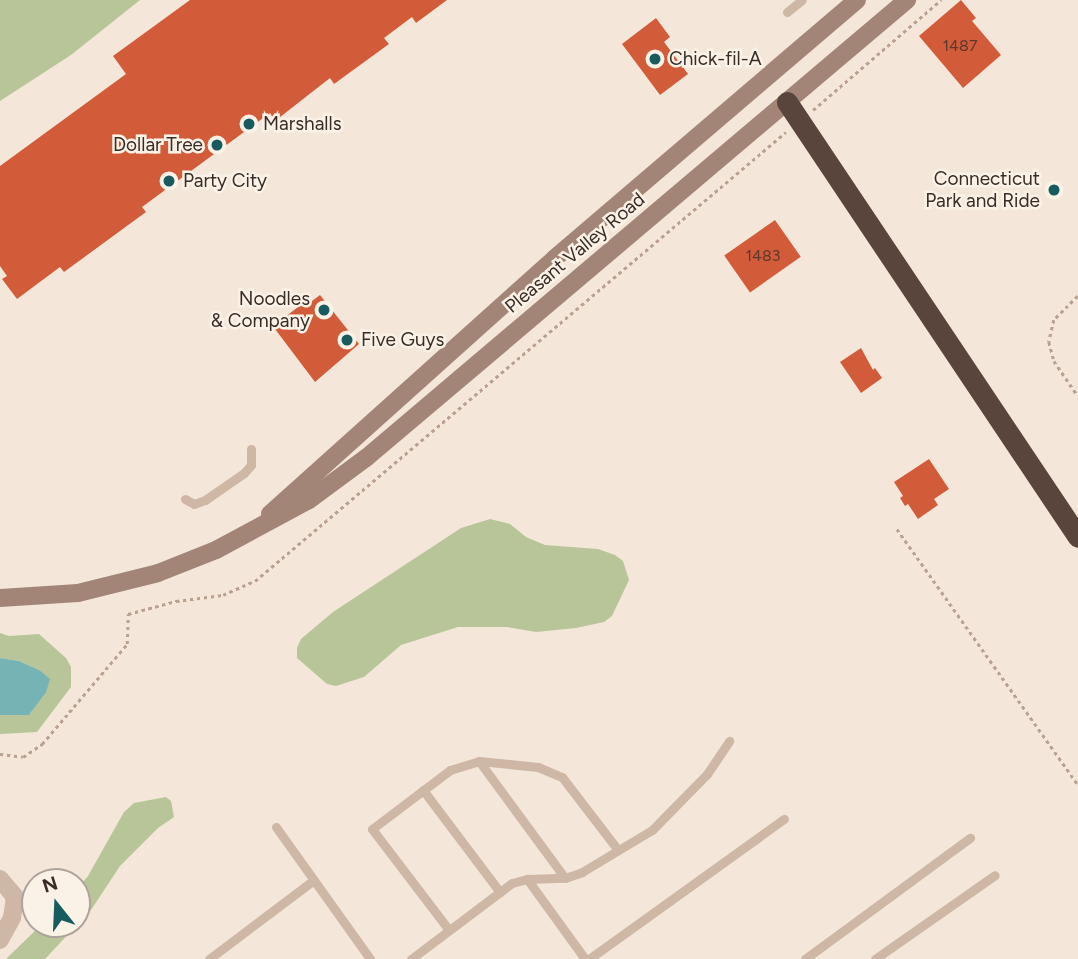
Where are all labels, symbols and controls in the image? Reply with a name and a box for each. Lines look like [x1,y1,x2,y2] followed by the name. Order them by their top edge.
[943,36,977,56] house number: 1487
[669,48,762,70] place label: Chick-fil-A
[647,51,663,67] marker: Chick-fil-A
[263,113,342,135] place label: Marshalls
[241,116,257,132] marker: Marshalls
[113,134,203,156] place label: Dollar Tree
[209,137,225,153] marker: Dollar Tree
[925,168,1040,212] place label: Connecticut Park and Ride
[183,170,267,192] place label: Party City
[161,173,177,189] marker: Party City
[1046,182,1062,198] marker: Connecticut Park and Ride
[501,188,649,318] street label: Pleasant Valley Road
[745,246,781,266] house number: 1483
[211,288,310,332] place label: Noodles & Company
[316,302,332,318] marker: Noodles & Company
[361,329,444,351] place label: Five Guys
[339,332,355,348] marker: Five Guys
[21,868,91,938] north arrow
[39,871,61,898] text: N

